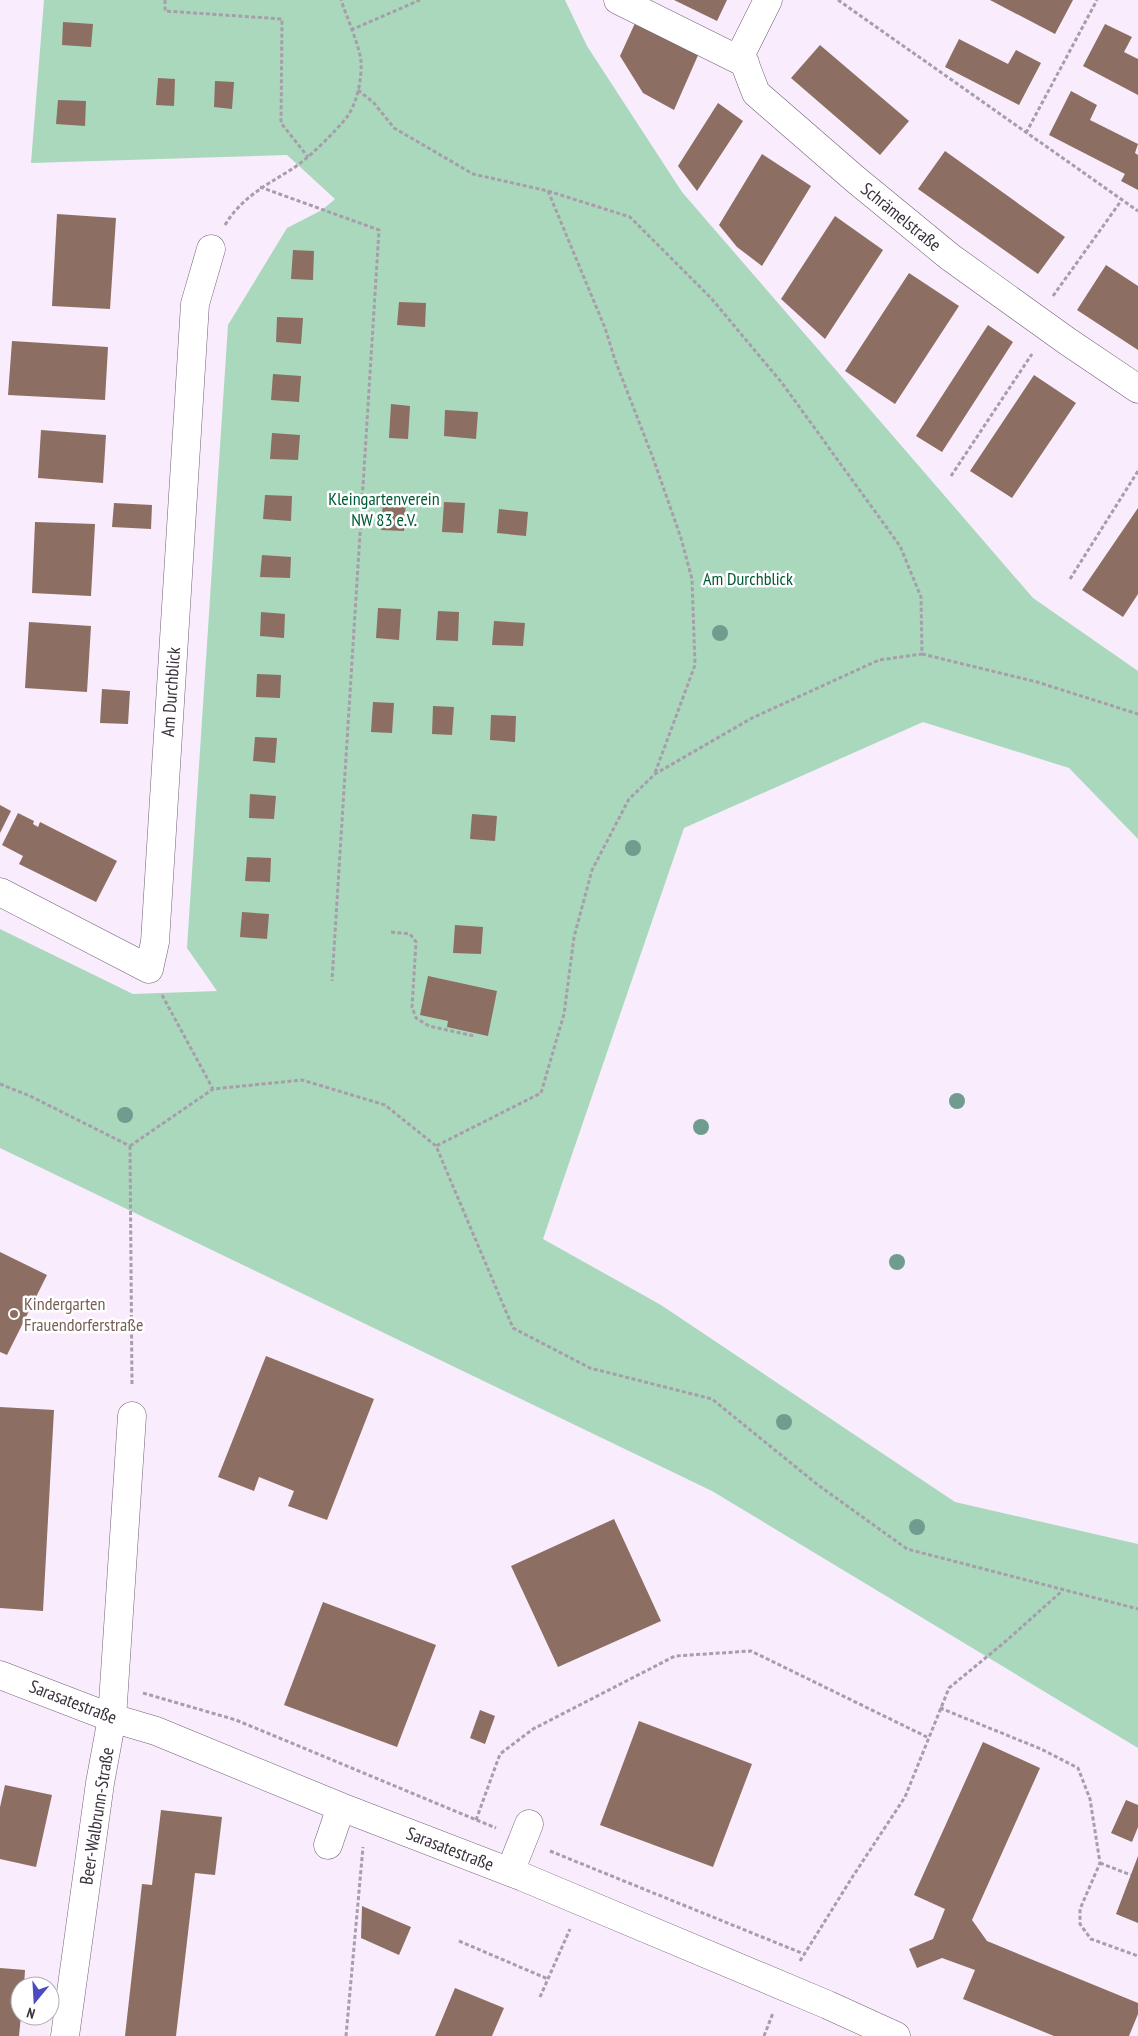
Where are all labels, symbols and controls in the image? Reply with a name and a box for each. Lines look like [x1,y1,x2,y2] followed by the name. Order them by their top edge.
[856,177,946,256] street label: Schrämelstraße
[328,487,440,531] park label: Kleingartenverein NW 83 e.V.
[703,567,793,590] park label: Am Durchblick
[156,646,185,738] street label: Am Durchblick
[24,1292,143,1336] place label: Kindergarten Frauendorferstraße
[8,1308,20,1320] marker: Kindergarten Frauendorferstraße
[26,1674,120,1729] street label: Sarasatestraße
[74,1746,119,1886] street label: Beer-Walbrunn-Straße
[403,1821,497,1876] street label: Sarasatestraße
[10,1976,60,2026] north arrow
[25,2004,37,2023] text: N

